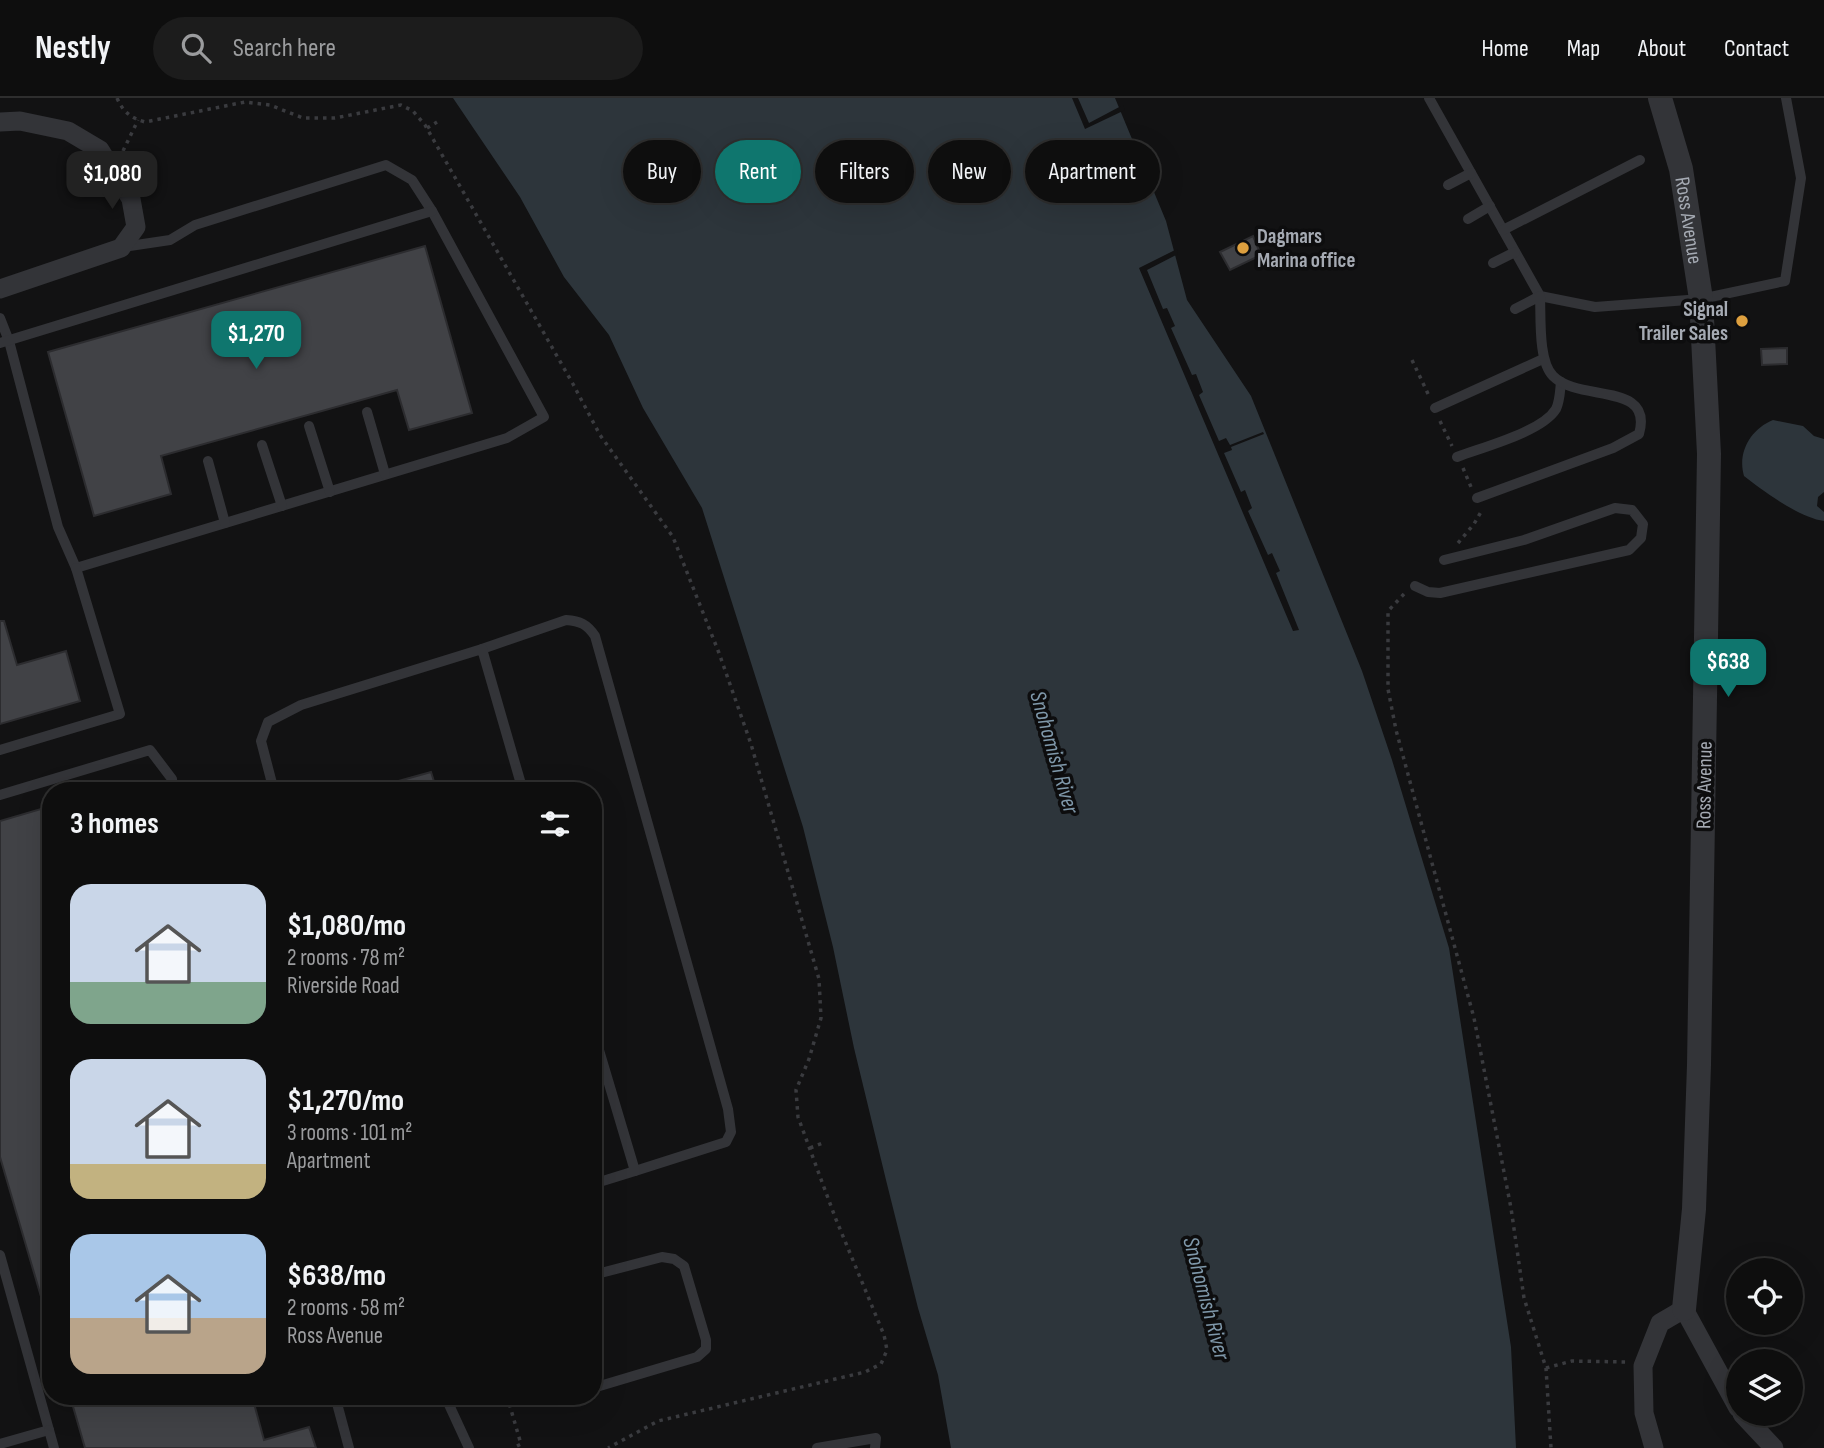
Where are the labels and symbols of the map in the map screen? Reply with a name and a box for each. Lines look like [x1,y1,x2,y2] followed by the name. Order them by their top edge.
[55,152,169,211] pin: $1,080
[1669,175,1707,266] street label: Ross Avenue
[1257,224,1355,273] place label: Dagmars Marina office
[1235,240,1251,256] marker: Dagmars Marina office
[1639,297,1728,346] place label: Signal Trailer Sales
[199,312,313,371] pin: $1,270
[1734,313,1750,329] marker: Signal Trailer Sales
[1687,640,1769,699] pin: $638
[1023,688,1085,818] water label: Snohomish River
[1691,741,1718,829] street label: Ross Avenue
[1176,1234,1236,1364] water label: Snohomish River

